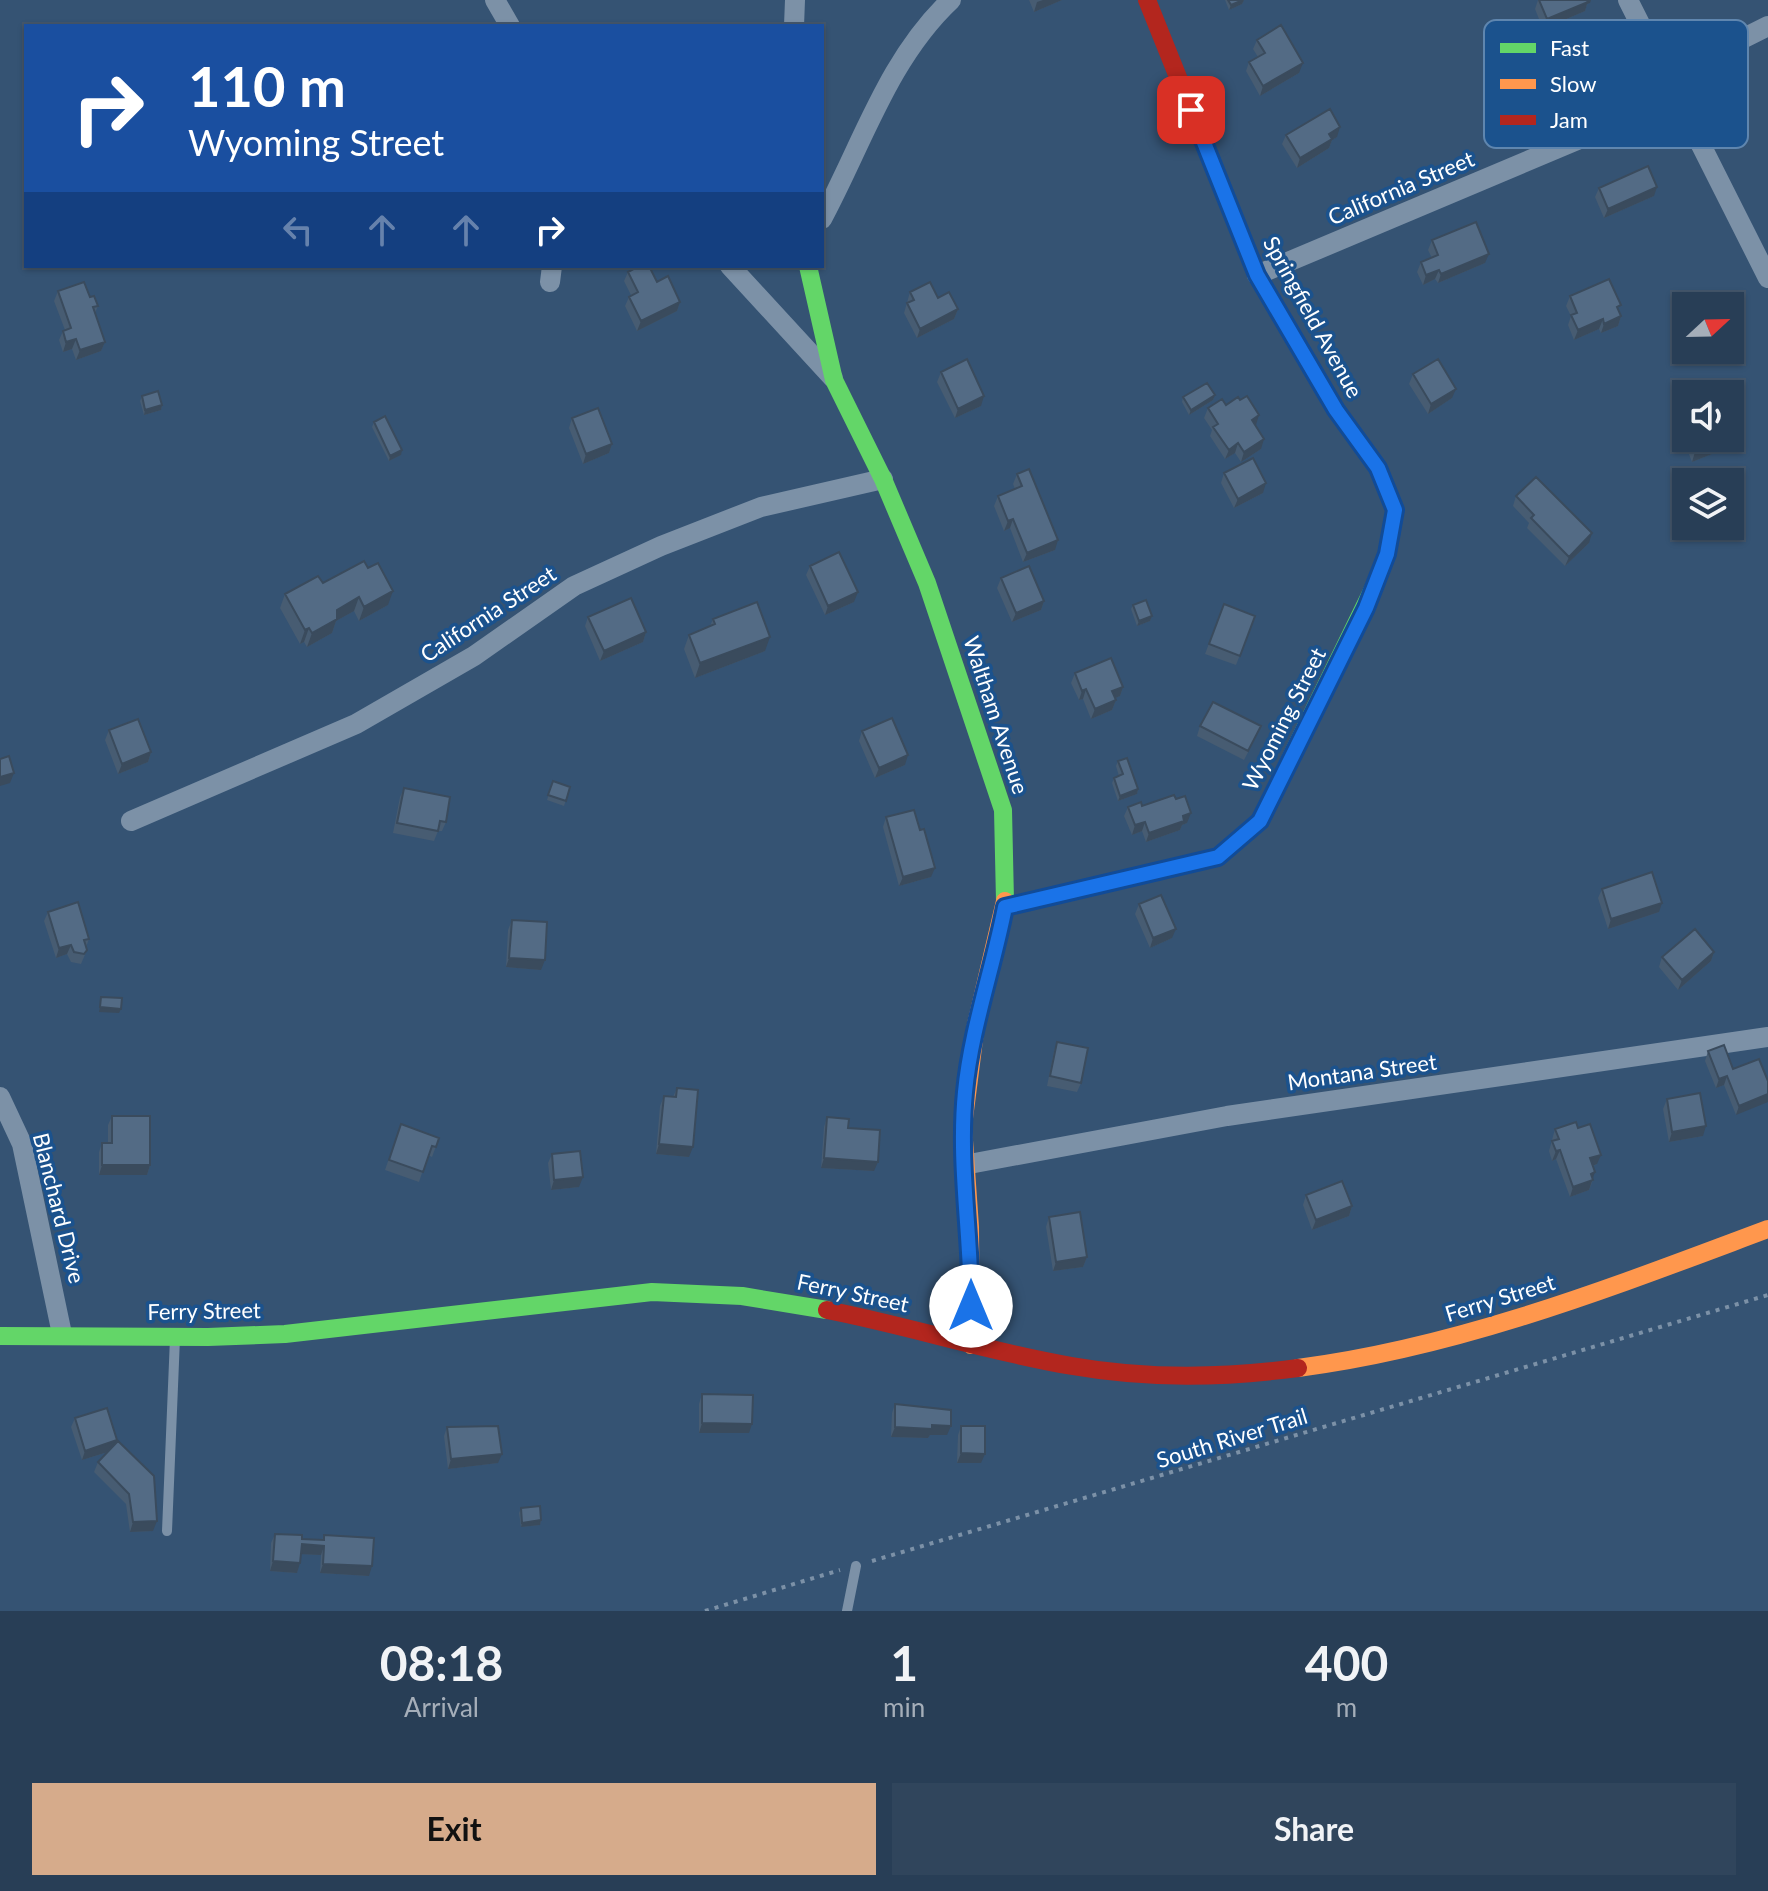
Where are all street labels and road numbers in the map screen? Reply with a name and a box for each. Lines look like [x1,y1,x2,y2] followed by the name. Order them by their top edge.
[1324,145,1478,230] street label: California Street
[1258,231,1369,402] street label: Springfield Avenue
[415,560,561,667] street label: California Street
[958,632,1035,797] street label: Waltham Avenue
[1236,643,1331,795] street label: Wyoming Street
[1286,1048,1438,1095] street label: Montana Street
[28,1130,91,1286] street label: Blanchard Drive
[795,1268,912,1318] street label: Ferry Street
[1442,1268,1558,1327] street label: Ferry Street
[147,1296,261,1325] street label: Ferry Street
[1153,1402,1311,1473] street label: South River Trail

